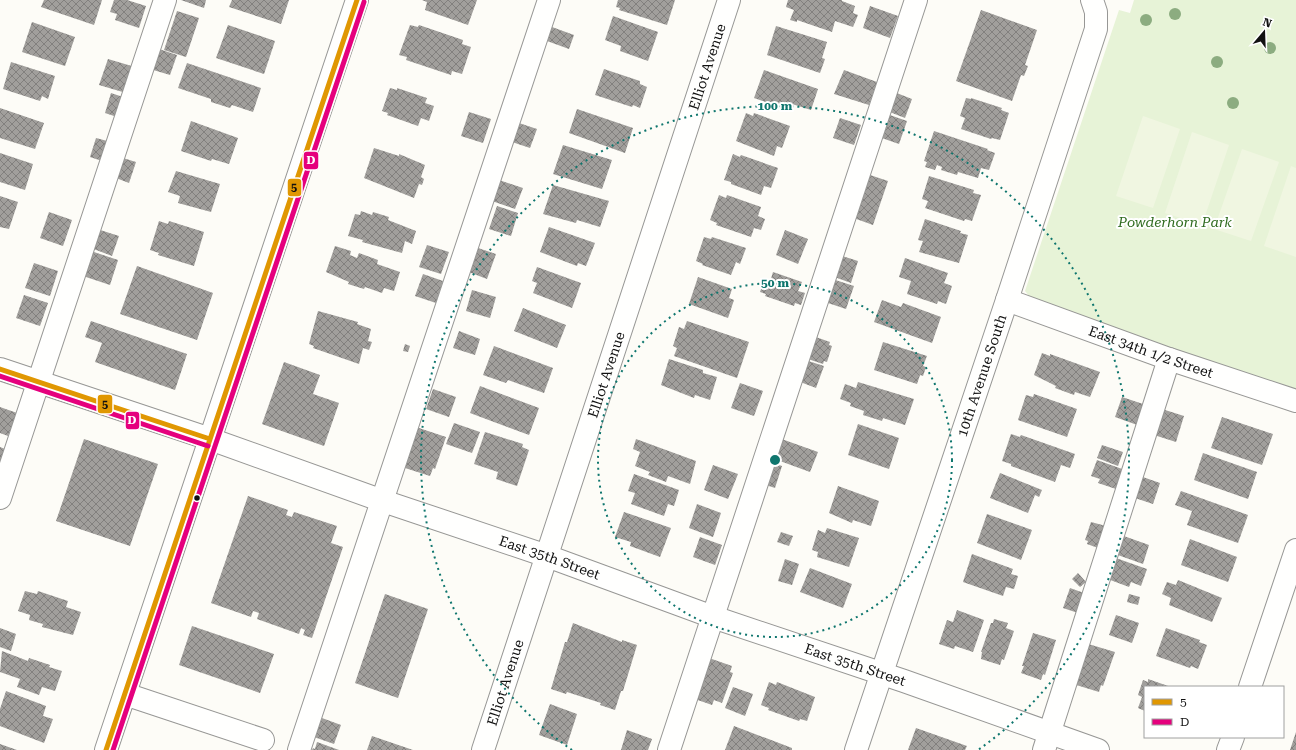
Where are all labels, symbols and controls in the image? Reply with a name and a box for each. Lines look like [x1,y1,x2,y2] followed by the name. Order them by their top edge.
[1244,12,1284,52] north arrow
[1261,15,1274,31] text: N
[686,21,729,112] street label: Elliot Avenue
[758,99,793,113] text: 100 m
[303,151,319,170] line badge: D
[307,154,316,167] text: D
[287,178,302,197] line badge: 5
[291,181,297,194] text: 5
[1117,214,1232,230] park label: Powderhorn Park
[761,276,789,290] text: 50 m
[954,312,1010,439] street label: 10th Avenue South
[1087,322,1215,381] street label: East 34th 1/2 Street
[585,329,628,420] street label: Elliot Avenue
[97,394,113,414] line badge: 5
[102,398,108,411] text: 5
[125,411,140,430] line badge: D
[128,414,137,427] text: D
[768,453,782,467] centre of rings
[192,493,202,503] unlabelled marker
[497,533,602,583] street label: East 35th Street
[484,637,527,728] street label: Elliot Avenue
[803,640,908,689] street label: East 35th Street
[1144,686,1284,738] legend
[1180,695,1187,709] text: 5
[1180,715,1189,729] text: D

